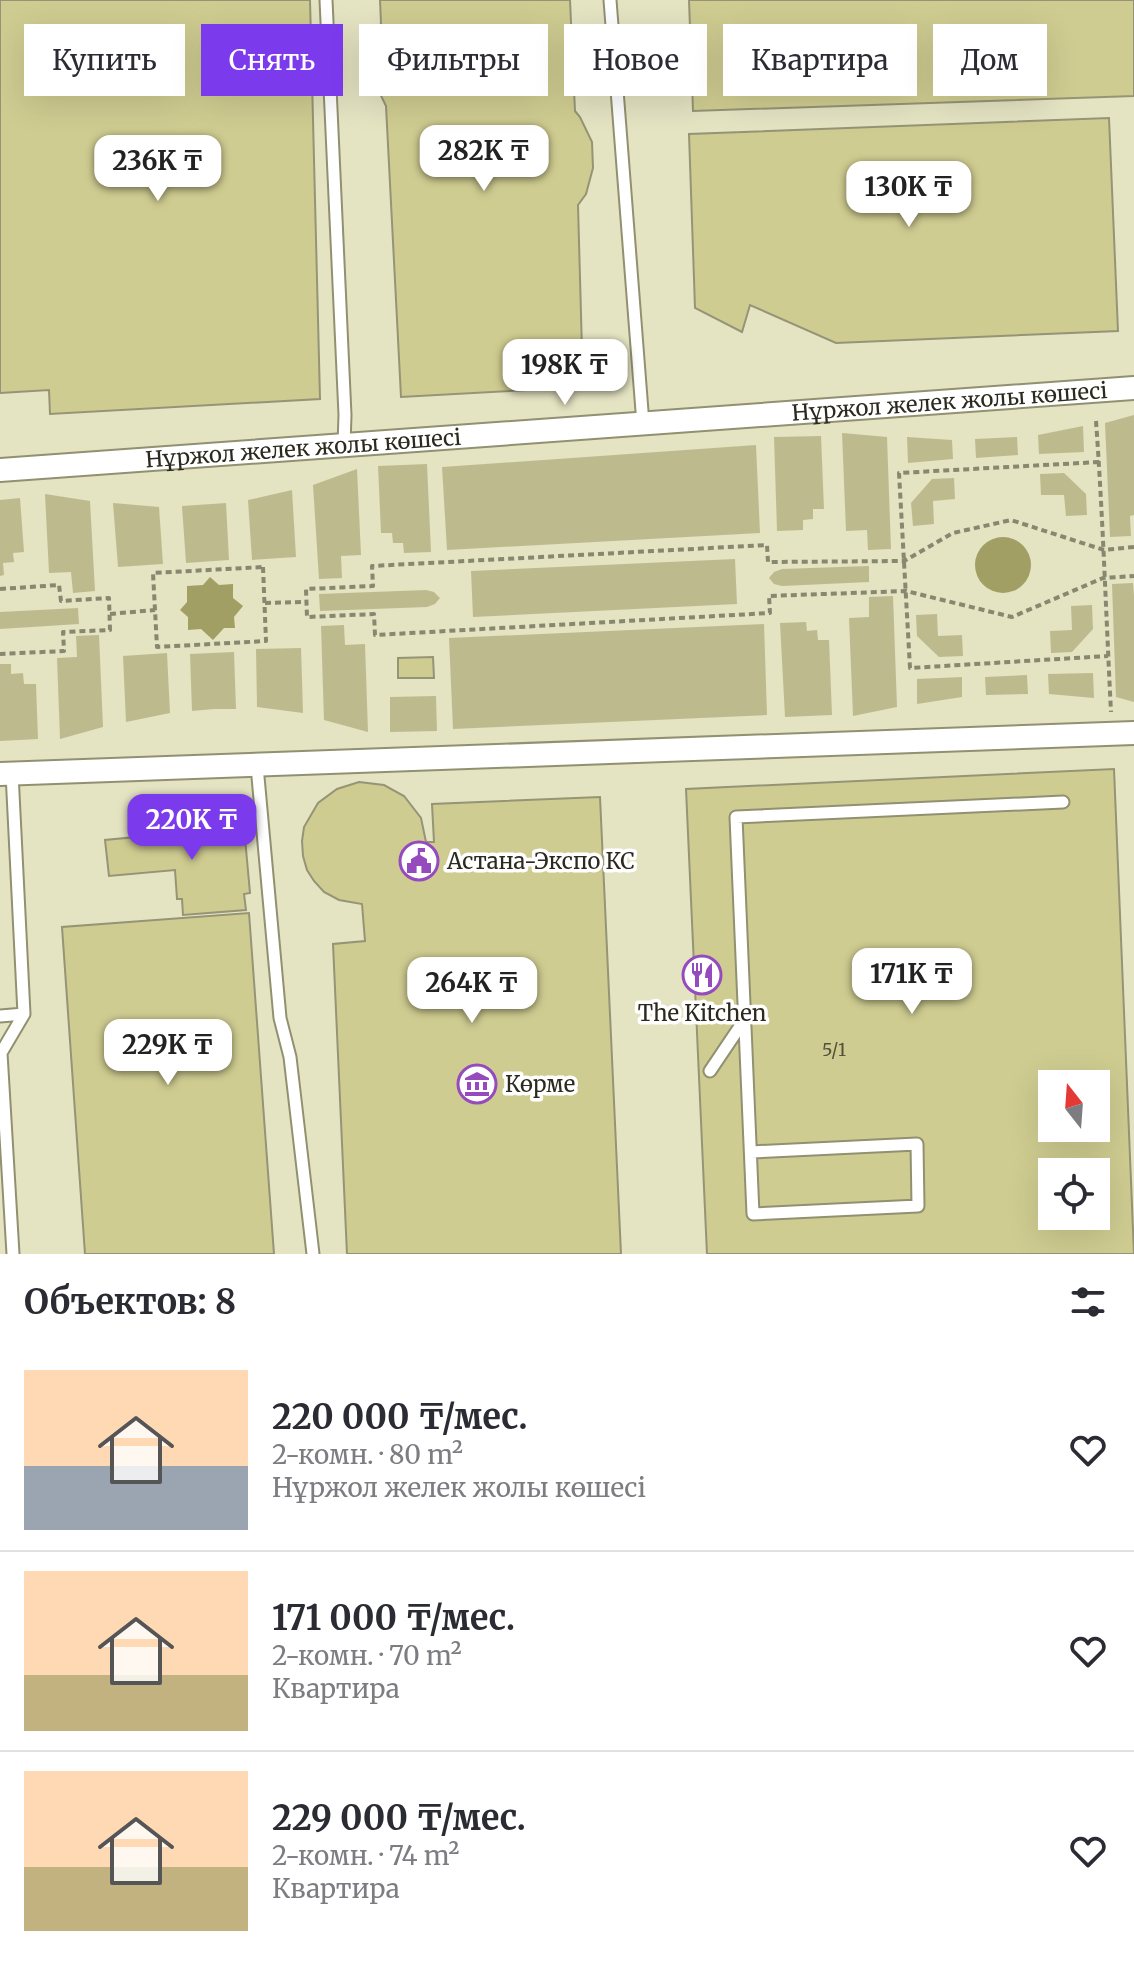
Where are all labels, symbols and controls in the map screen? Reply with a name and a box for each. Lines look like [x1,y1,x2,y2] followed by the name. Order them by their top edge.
[24,24,185,96] chip: Купить
[201,24,343,96] chip: Снять
[359,24,548,96] chip: Фильтры
[564,24,707,96] chip: Новое
[723,24,917,96] chip: Квартира
[933,24,1047,96] chip: Дом
[419,125,549,193] pin: 282K ₸
[438,134,530,167] text: 282K ₸
[93,135,223,203] pin: 236K ₸
[112,144,204,177] text: 236K ₸
[844,161,974,229] pin: 130K ₸
[864,170,954,203] text: 130K ₸
[500,339,630,407] pin: 198K ₸
[521,348,609,381] text: 198K ₸
[791,376,1108,427] street label: Нұржол желек жолы көшесі
[144,423,462,473] street label: Нұржол желек жолы көшесі
[127,794,257,862] pin: 220K ₸
[145,803,239,836] text: 220K ₸
[398,840,440,882] public building icon: Астана-Экспо КС
[446,847,635,875] place label: Астана-Экспо КС
[847,948,977,1016] pin: 171K ₸
[681,954,723,996] restaurant icon: The Kitchen
[407,957,537,1025] pin: 264K ₸
[870,957,954,990] text: 171K ₸
[425,966,519,999] text: 264K ₸
[638,999,767,1027] place label: The Kitchen
[103,1019,233,1087] pin: 229K ₸
[122,1028,214,1061] text: 229K ₸
[822,1038,846,1061] house number: 5/1
[456,1063,498,1105] museum icon: Көрме
[505,1070,575,1098] place label: Көрме
[1038,1070,1110,1142] north arrow
[1038,1070,1110,1230] map controls
[1038,1158,1110,1230] button: locate
[1066,1280,1110,1324] icon: filters
[24,1281,236,1323] text: Объектов: 8
[272,1396,528,1438] text: 220 000 ₸/мес.
[88,1402,184,1498] icon: home
[1066,1428,1110,1472] icon: heart
[272,1438,463,1471] text: 2-комн. · 80 m²
[272,1471,646,1504] text: Нұржол желек жолы көшесі
[272,1597,515,1639] text: 171 000 ₸/мес.
[88,1603,184,1699] icon: home
[1066,1629,1110,1673] icon: heart
[272,1639,462,1672] text: 2-комн. · 70 m²
[272,1672,400,1705] text: Квартира
[272,1797,526,1839] text: 229 000 ₸/мес.
[88,1803,184,1899] icon: home
[1066,1829,1110,1873] icon: heart
[272,1839,459,1872] text: 2-комн. · 74 m²
[272,1872,400,1905] text: Квартира

